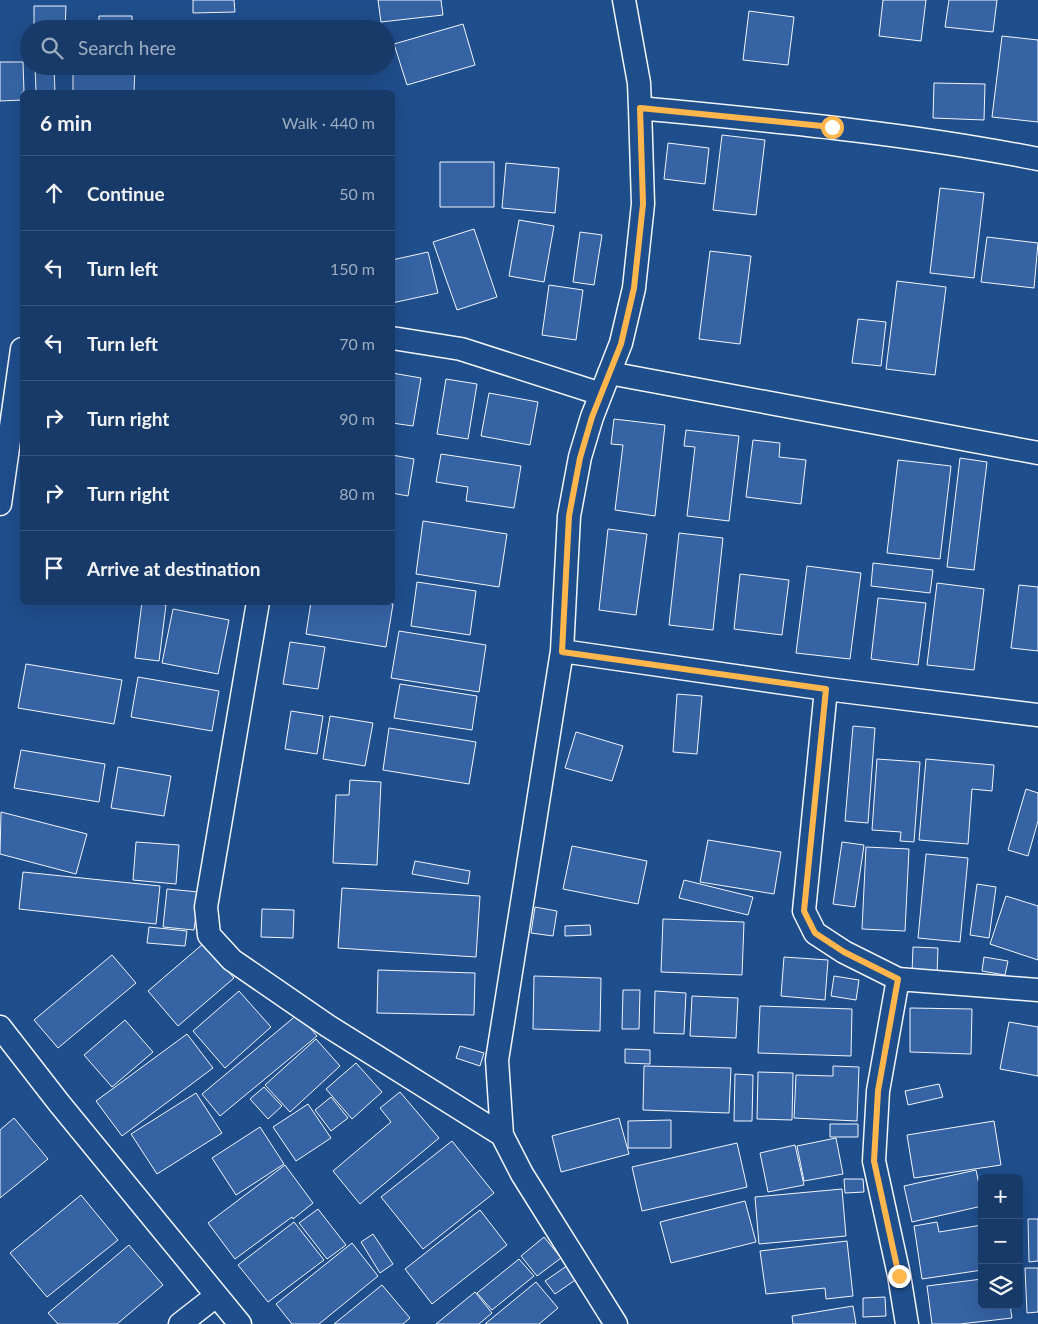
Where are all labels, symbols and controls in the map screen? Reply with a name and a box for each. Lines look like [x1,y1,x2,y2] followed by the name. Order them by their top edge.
[20,20,395,75] search box
[38,34,66,62] icon: search
[78,36,176,59] text: Search here
[40,110,92,135] text: 6 min
[282,113,375,132] text: Walk · 440 m
[821,116,844,139] route start
[40,179,68,207] icon: ahead
[87,182,165,205] text: Continue
[339,184,375,203] text: 50 m
[40,254,68,282] icon: left
[87,257,158,280] text: Turn left
[330,259,375,278] text: 150 m
[40,329,68,357] icon: left
[87,332,158,355] text: Turn left
[339,334,375,353] text: 70 m
[40,404,68,432] icon: right
[87,407,169,430] text: Turn right
[339,409,375,428] text: 90 m
[40,479,68,507] icon: right
[87,482,169,505] text: Turn right
[339,484,375,503] text: 80 m
[40,554,68,582] icon: arrive
[87,557,260,580] text: Arrive at destination
[978,1174,1023,1309] map controls
[978,1174,1023,1219] button: +
[978,1219,1023,1264] button: −
[978,1264,1023,1309] button: layers
[888,1265,911,1288] route end

